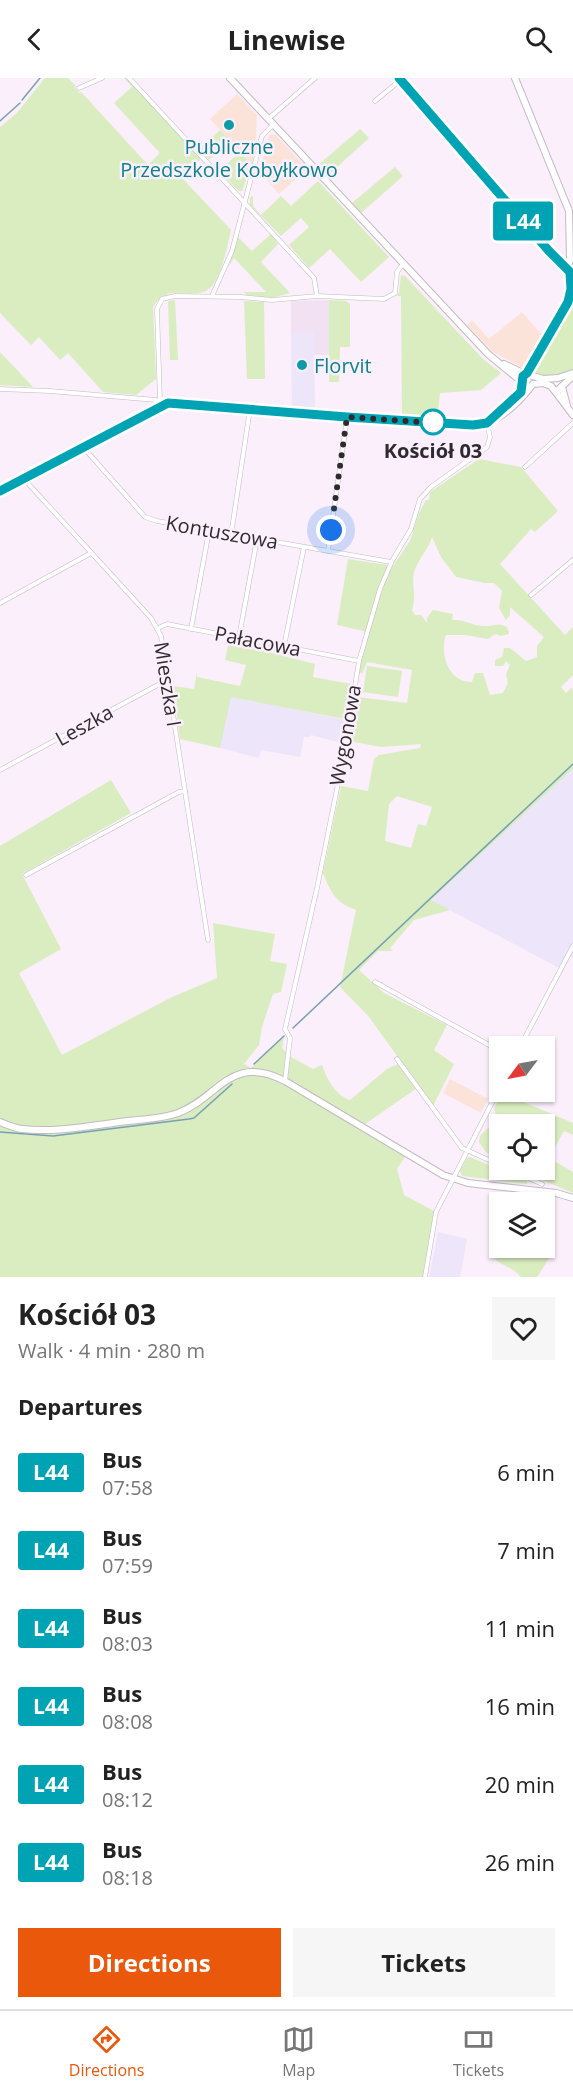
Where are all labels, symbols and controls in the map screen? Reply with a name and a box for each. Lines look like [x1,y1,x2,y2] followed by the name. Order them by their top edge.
[228,21,345,58] text: Linewise
[18,23,51,56] icon: back
[522,23,555,56] icon: search
[222,118,236,132] marker: Publiczne Przedszkole Kobyłkowo
[120,133,338,183] place label: Publiczne Przedszkole Kobyłkowo
[488,202,558,240] line badge: L44
[505,207,541,235] text: L44
[314,352,372,379] place label: Florvit
[295,358,309,372] marker: Florvit
[420,409,446,435] marker: Kościół 03
[384,437,482,464] place label: Kościół 03
[164,509,280,555] street label: Kontuszowa
[316,515,346,545] your location
[212,619,304,663] street label: Pałacowa
[148,640,188,728] street label: Mieszka I
[323,682,367,788] street label: Wygonowa
[50,698,118,752] street label: Leszka
[489,1036,555,1102] north arrow
[489,1036,555,1258] map controls
[489,1114,555,1180] button: locate
[489,1192,555,1258] button: layers
[18,1295,156,1333] text: Kościół 03
[492,1297,555,1360] button: heart
[18,1337,205,1364] text: Walk · 4 min · 280 m
[18,1391,142,1421] text: Departures
[102,1444,142,1474] text: Bus
[497,1457,555,1487] text: 6 min
[33,1458,69,1486] text: L44
[102,1474,153,1501] text: 07:58
[102,1522,142,1552] text: Bus
[497,1535,555,1565] text: 7 min
[33,1536,69,1564] text: L44
[102,1552,153,1579] text: 07:59
[102,1600,142,1630] text: Bus
[485,1613,555,1643] text: 11 min
[33,1614,69,1642] text: L44
[102,1630,153,1657] text: 08:03
[102,1678,142,1708] text: Bus
[485,1691,555,1721] text: 16 min
[33,1692,69,1720] text: L44
[102,1708,153,1735] text: 08:08
[102,1756,142,1786] text: Bus
[485,1769,555,1799] text: 20 min
[33,1770,69,1798] text: L44
[102,1786,153,1813] text: 08:12
[102,1834,142,1864] text: Bus
[485,1847,555,1877] text: 26 min
[33,1848,69,1876] text: L44
[102,1864,153,1891] text: 08:18
[18,1928,281,1997] button: Directions
[293,1928,555,1997] button: Tickets
[69,2023,144,2081] tab: Directions
[282,2023,315,2081] tab: Map
[453,2023,504,2081] tab: Tickets

